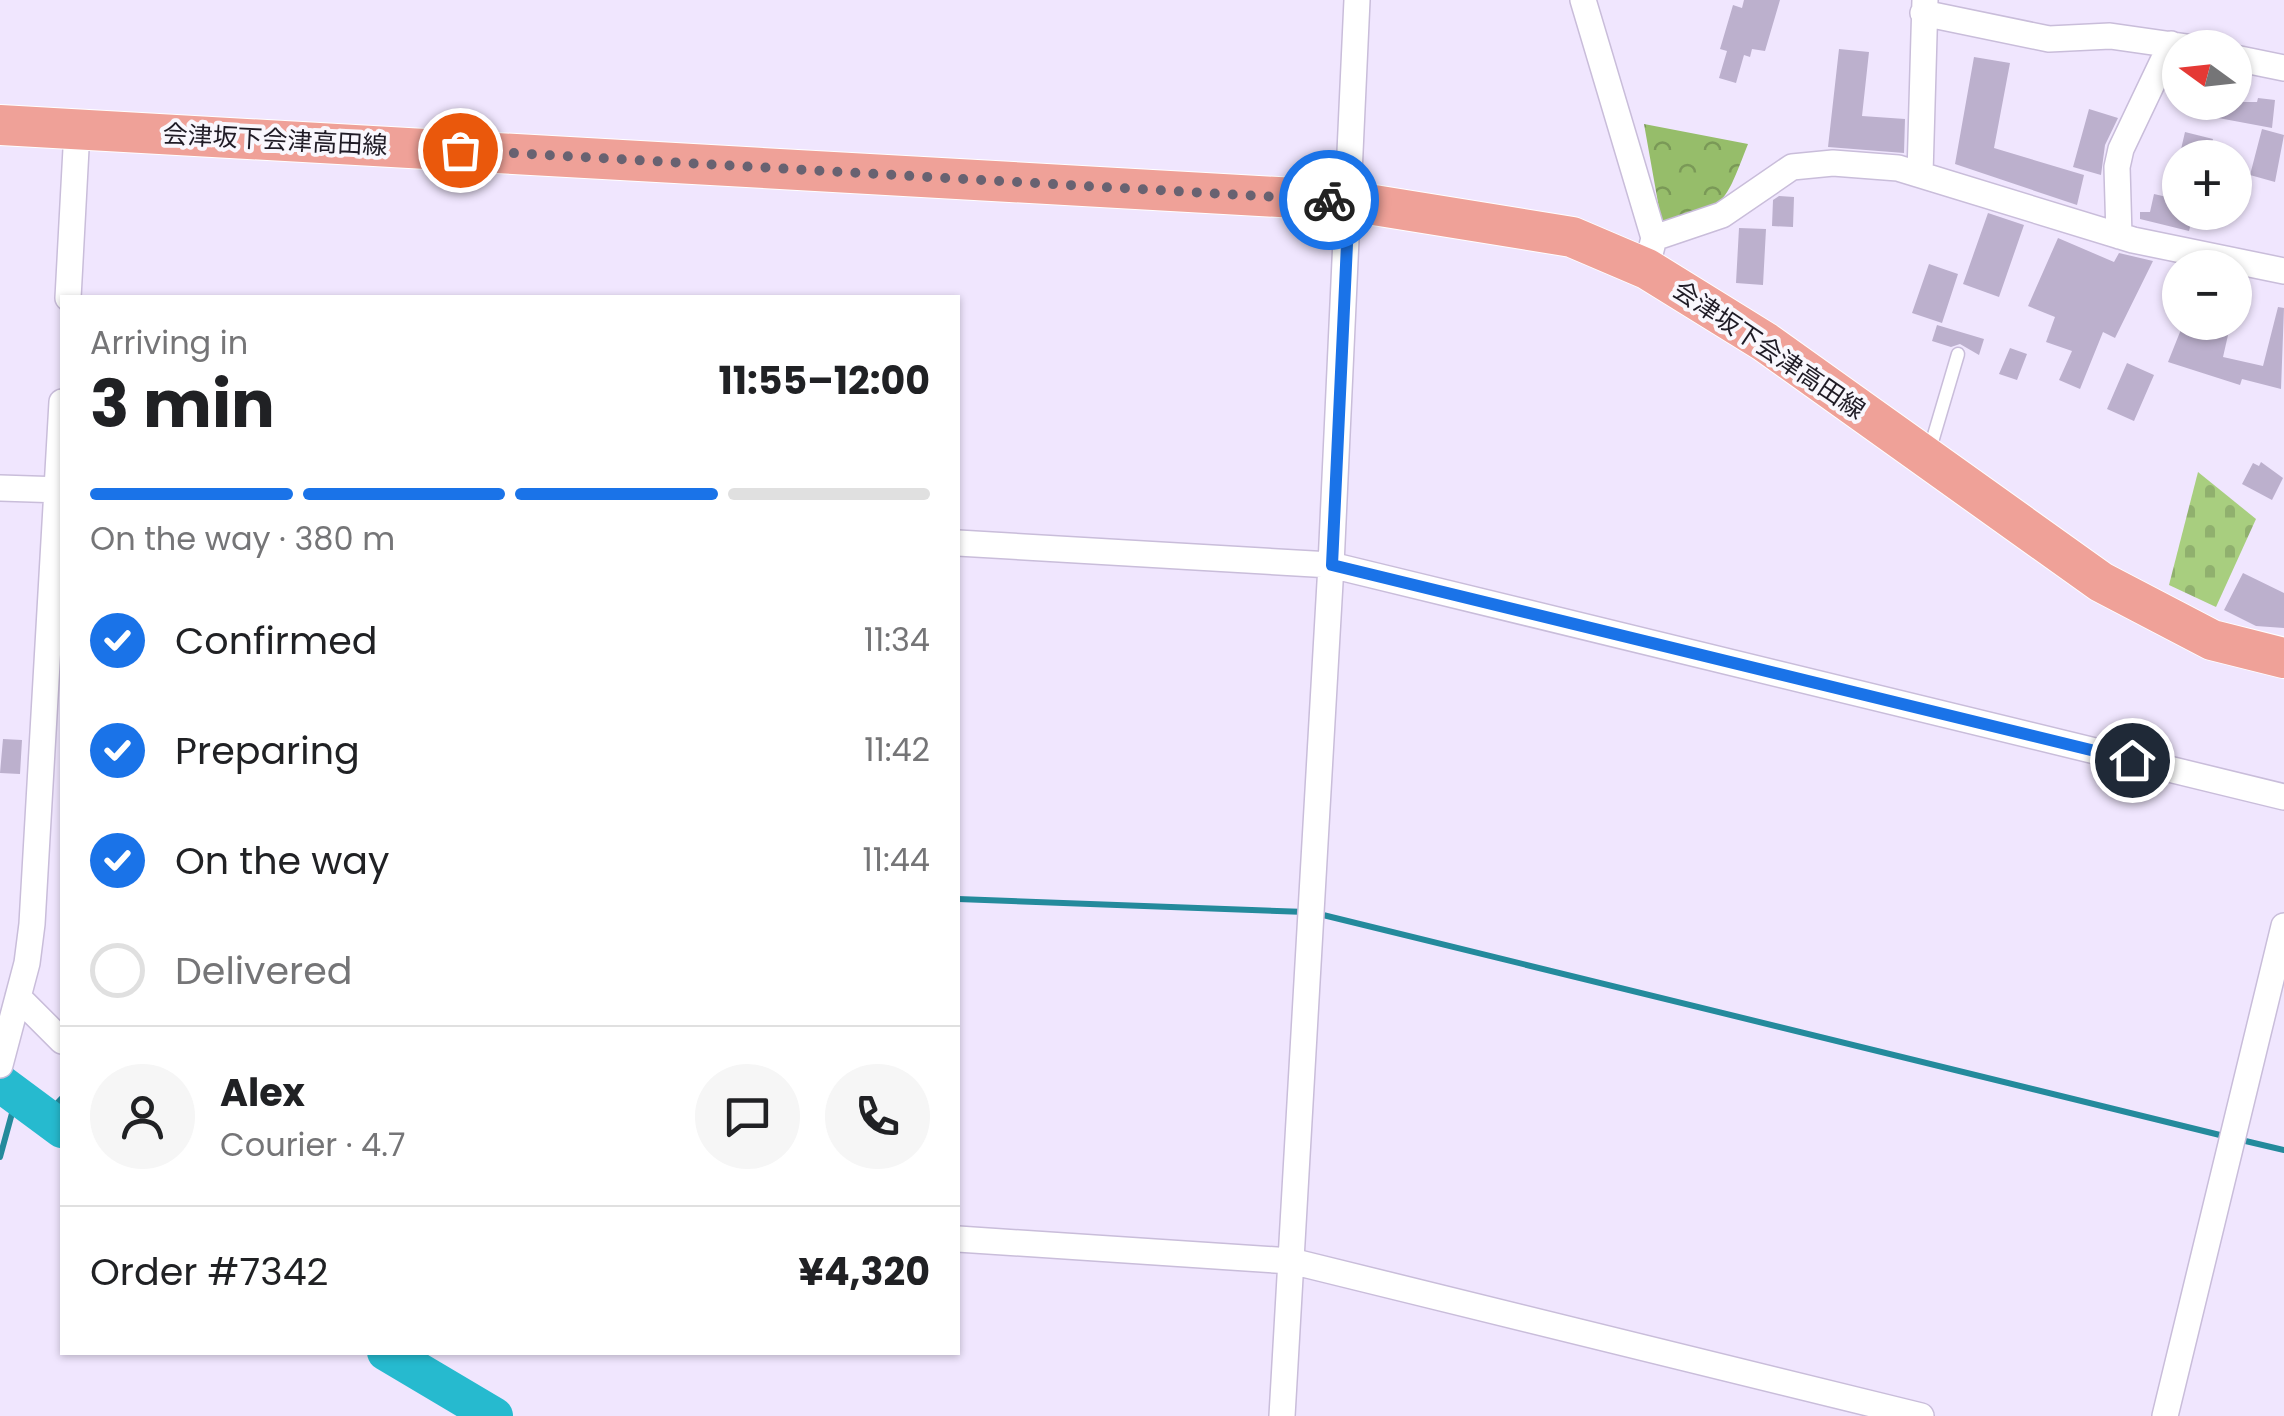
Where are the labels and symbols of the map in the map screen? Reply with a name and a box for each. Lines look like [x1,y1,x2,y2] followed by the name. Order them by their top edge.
[2162,30,2252,120] north arrow
[418,108,503,193] pin
[162,117,388,163] street label: 会津坂下会津高田線
[1279,150,1379,250] courier
[1666,273,1872,427] street label: 会津坂下会津高田線
[2090,718,2175,803] pin

